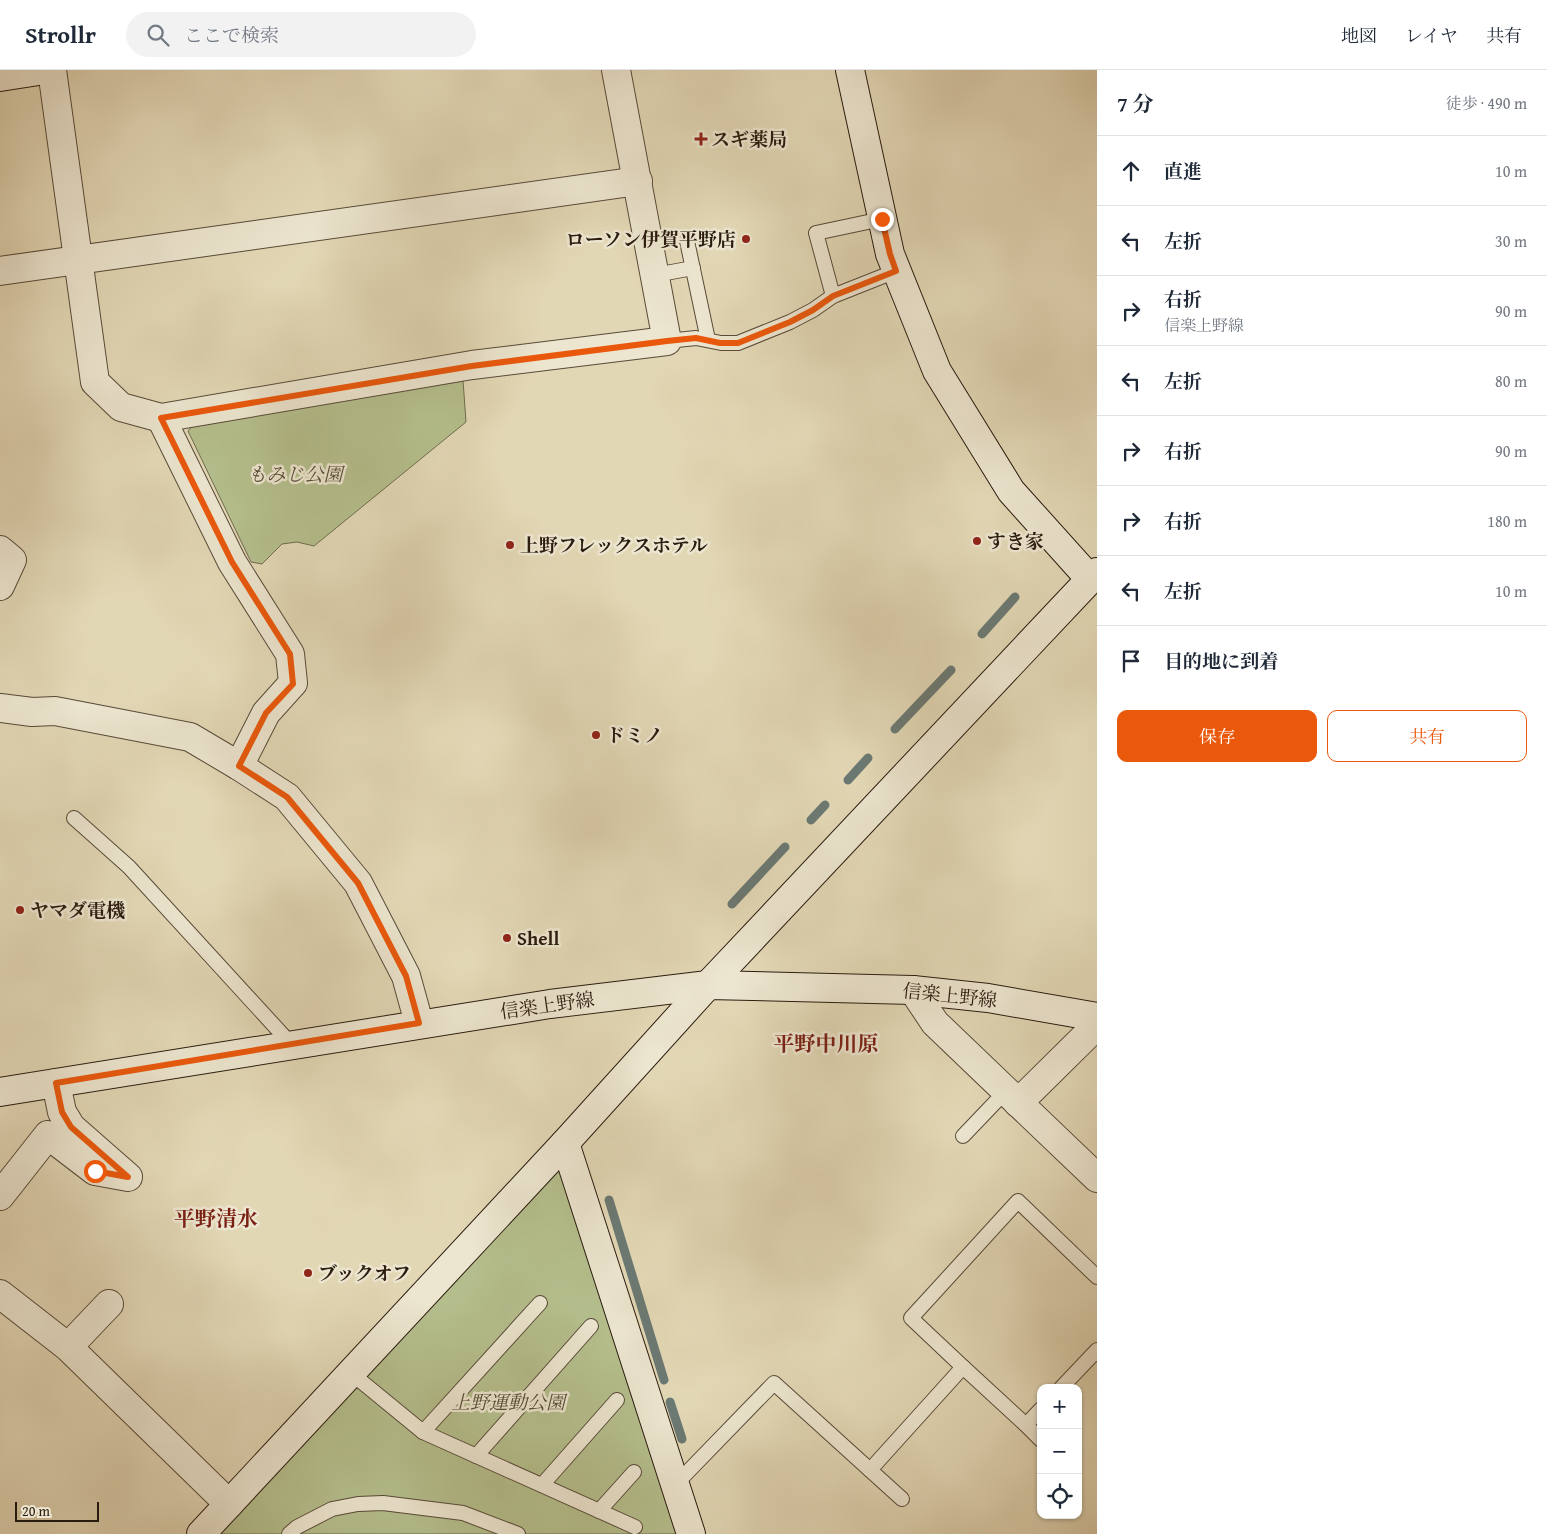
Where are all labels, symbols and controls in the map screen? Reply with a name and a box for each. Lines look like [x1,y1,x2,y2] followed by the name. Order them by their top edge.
[126,12,476,57] search box
[25,17,96,52] text: Strollr
[144,21,172,49] icon: search
[184,21,279,49] text: ここで検索
[1341,22,1377,49] text: 地図
[1405,22,1458,49] text: レイヤ
[1486,22,1522,49] text: 共有
[1117,88,1154,119] text: 7 分
[1446,91,1527,115] text: 徒歩 · 490 m
[711,125,787,153] place label: スギ薬局
[695,133,707,145] marker: スギ薬局
[1117,157,1145,185] icon: ahead
[1164,157,1202,185] text: 直進
[1495,159,1527,183] text: 10 m
[871,208,894,231] route end
[566,225,736,253] place label: ローソン伊賀平野店
[1117,227,1145,255] icon: left
[1164,227,1202,255] text: 左折
[1495,229,1527,253] text: 30 m
[740,233,752,245] marker: ローソン伊賀平野店
[1164,285,1202,313] text: 右折
[1117,297,1145,325] icon: right
[1495,299,1527,323] text: 90 m
[1164,313,1244,337] text: 信楽上野線
[1117,367,1145,395] icon: left
[1164,367,1202,395] text: 左折
[1495,369,1527,393] text: 80 m
[1117,437,1145,465] icon: right
[1164,437,1202,465] text: 右折
[1495,439,1527,463] text: 90 m
[247,460,345,488] park label: もみじ公園
[1117,507,1145,535] icon: right
[1164,507,1202,535] text: 右折
[1487,509,1527,533] text: 180 m
[987,527,1044,555] place label: すき家
[520,531,708,559] place label: 上野フレックスホテル
[971,535,983,547] marker: すき家
[504,539,516,551] marker: 上野フレックスホテル
[1117,577,1145,605] icon: left
[1164,577,1202,605] text: 左折
[1495,579,1527,603] text: 10 m
[1117,647,1145,675] icon: arrive
[1164,647,1278,675] text: 目的地に到着
[1117,710,1317,762] button: 保存
[1327,710,1527,762] button: 共有
[606,721,663,749] place label: ドミノ
[590,729,602,741] marker: ドミノ
[30,896,125,924] place label: ヤマダ電機
[14,904,26,916] marker: ヤマダ電機
[517,924,559,952] place label: Shell
[501,932,513,944] marker: Shell
[901,976,999,1014] street label: 信楽上野線
[498,985,596,1025] street label: 信楽上野線
[774,1028,879,1059] district label: 平野中川原
[84,1160,107,1183] route start
[174,1203,258,1234] district label: 平野清水
[318,1259,411,1287] place label: ブックオフ
[302,1267,314,1279] marker: ブックオフ
[1037,1384,1082,1519] map controls
[1037,1384,1082,1429] button: +
[451,1388,568,1416] park label: 上野運動公園
[1037,1429,1082,1474] button: −
[1037,1474,1082,1519] button: locate
[15,1499,99,1522] scale bar
[22,1501,50,1521] text: 20 m

